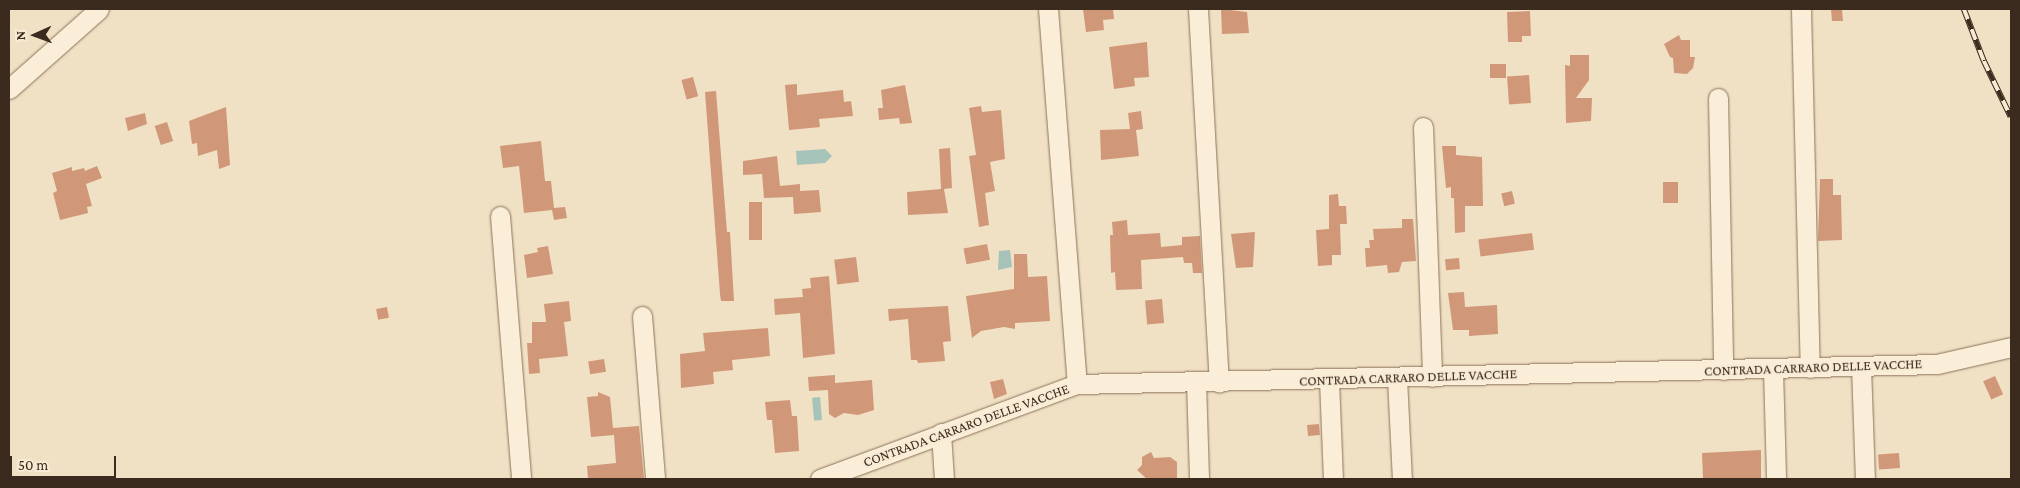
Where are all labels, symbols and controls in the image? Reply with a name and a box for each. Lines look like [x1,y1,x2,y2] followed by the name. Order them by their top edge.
[10,10,60,60] north arrow
[12,30,28,41] text: N
[1704,355,1922,379] street label: CONTRADA CARRARO DELLE VACCHE
[1299,365,1517,389] street label: CONTRADA CARRARO DELLE VACCHE
[861,380,1071,470] street label: CONTRADA CARRARO DELLE VACCHE
[12,446,119,478] scale bar
[18,457,48,473] text: 50 m

